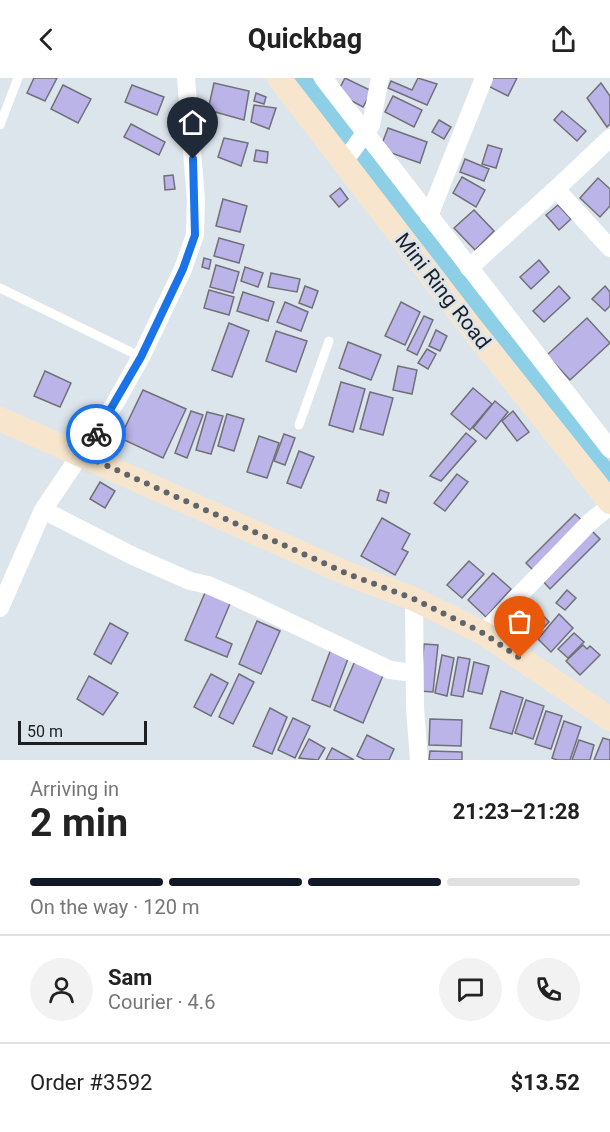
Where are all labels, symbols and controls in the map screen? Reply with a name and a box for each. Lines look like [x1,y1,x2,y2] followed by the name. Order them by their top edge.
[30,23,63,56] icon: back
[248,23,362,55] text: Quickbag
[547,23,580,56] icon: share
[167,97,218,159] pin
[176,106,209,139] icon: home
[390,228,496,354] street label: Mini Ring Road
[66,404,126,464] courier
[80,418,113,451] icon: bike
[494,596,545,658] pin
[503,605,536,638] icon: bag
[18,718,147,746] scale bar
[27,722,63,741] text: 50 m
[30,777,119,801] text: Arriving in
[453,799,580,824] text: 21:23–21:28
[30,800,128,846] text: 2 min
[30,895,199,919] text: On the way · 120 m
[30,958,93,1021] button: person
[439,958,502,1021] button: chat
[517,958,580,1021] button: phone
[108,965,152,990] text: Sam
[108,990,215,1014] text: Courier · 4.6
[30,1070,152,1095] text: Order #3592
[511,1070,580,1095] text: $13.52

